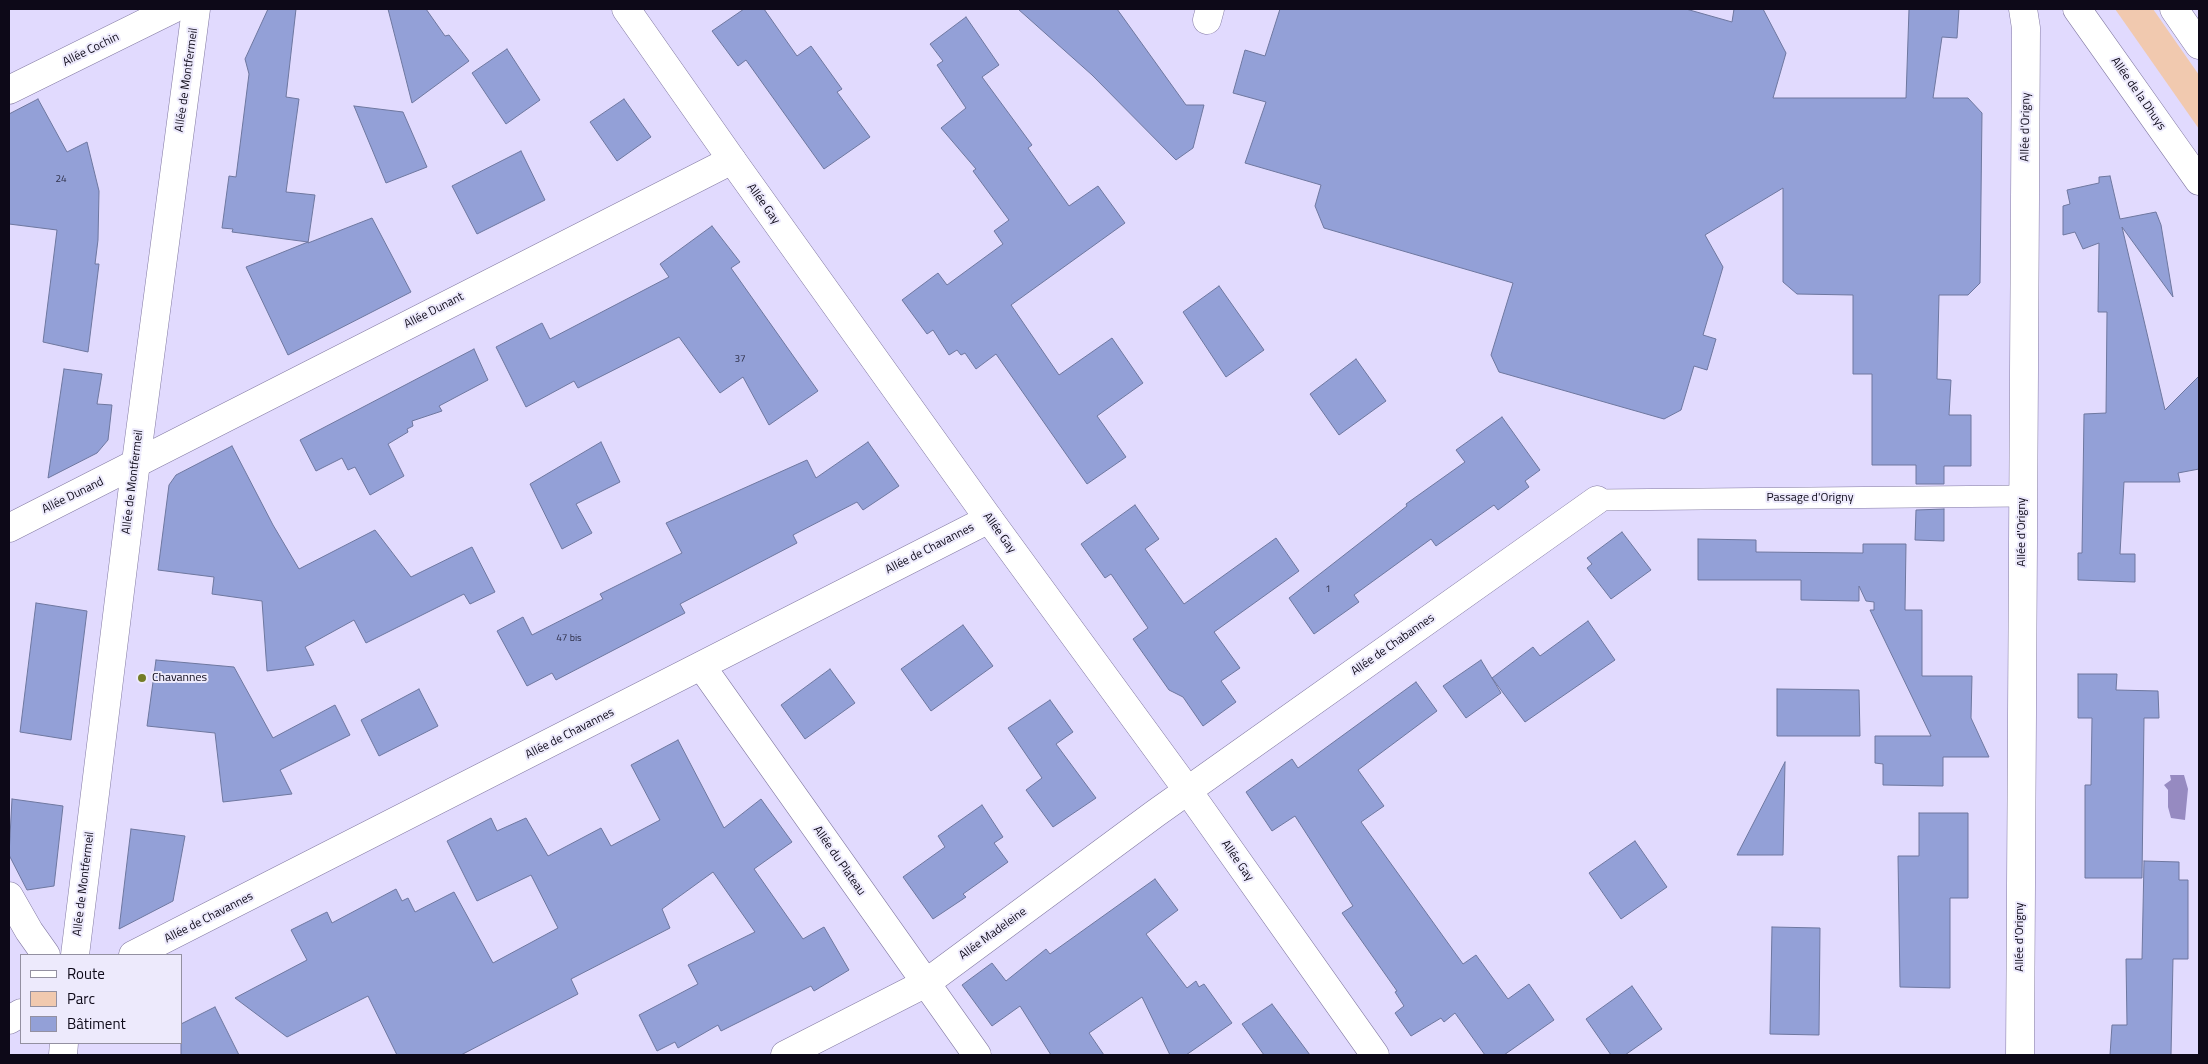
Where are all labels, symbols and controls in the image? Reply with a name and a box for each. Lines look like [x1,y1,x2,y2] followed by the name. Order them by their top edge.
[173,27,201,133] street label: Allée de Montfermeil
[60,30,122,70] street label: Allée Cochin
[2108,55,2168,133] street label: Allée de la Dhuys
[2018,92,2034,162] street label: Allée d'Origny
[55,174,67,186] house number: 24
[743,181,783,227] street label: Allée Gay
[402,290,466,332] street label: Allée Dunant
[734,354,746,366] house number: 37
[119,429,147,535] street label: Allée de Montfermeil
[40,475,106,517] street label: Allée Dunand
[1767,491,1853,505] street label: Passage d'Origny
[2015,497,2029,567] street label: Allée d'Origny
[979,510,1019,556] street label: Allée Gay
[883,520,977,578] street label: Allée de Chavannes
[1325,584,1331,596] house number: 1
[1349,611,1437,679] street label: Allée de Chabannes
[556,633,582,645] house number: 47 bis
[152,671,207,685] place label: Chavannes
[136,672,148,684] marker: Chavannes
[523,705,617,763] street label: Allée de Chavannes
[810,824,868,898] street label: Allée du Plateau
[70,831,98,937] street label: Allée de Montfermeil
[1218,838,1256,884] street label: Allée Gay
[162,889,256,947] street label: Allée de Chavannes
[2013,902,2027,972] street label: Allée d'Origny
[956,905,1030,963] street label: Allée Madeleine
[20,954,182,1044] legend
[67,962,105,985] text: Route
[67,987,95,1010] text: Parc
[67,1012,126,1035] text: Bâtiment

